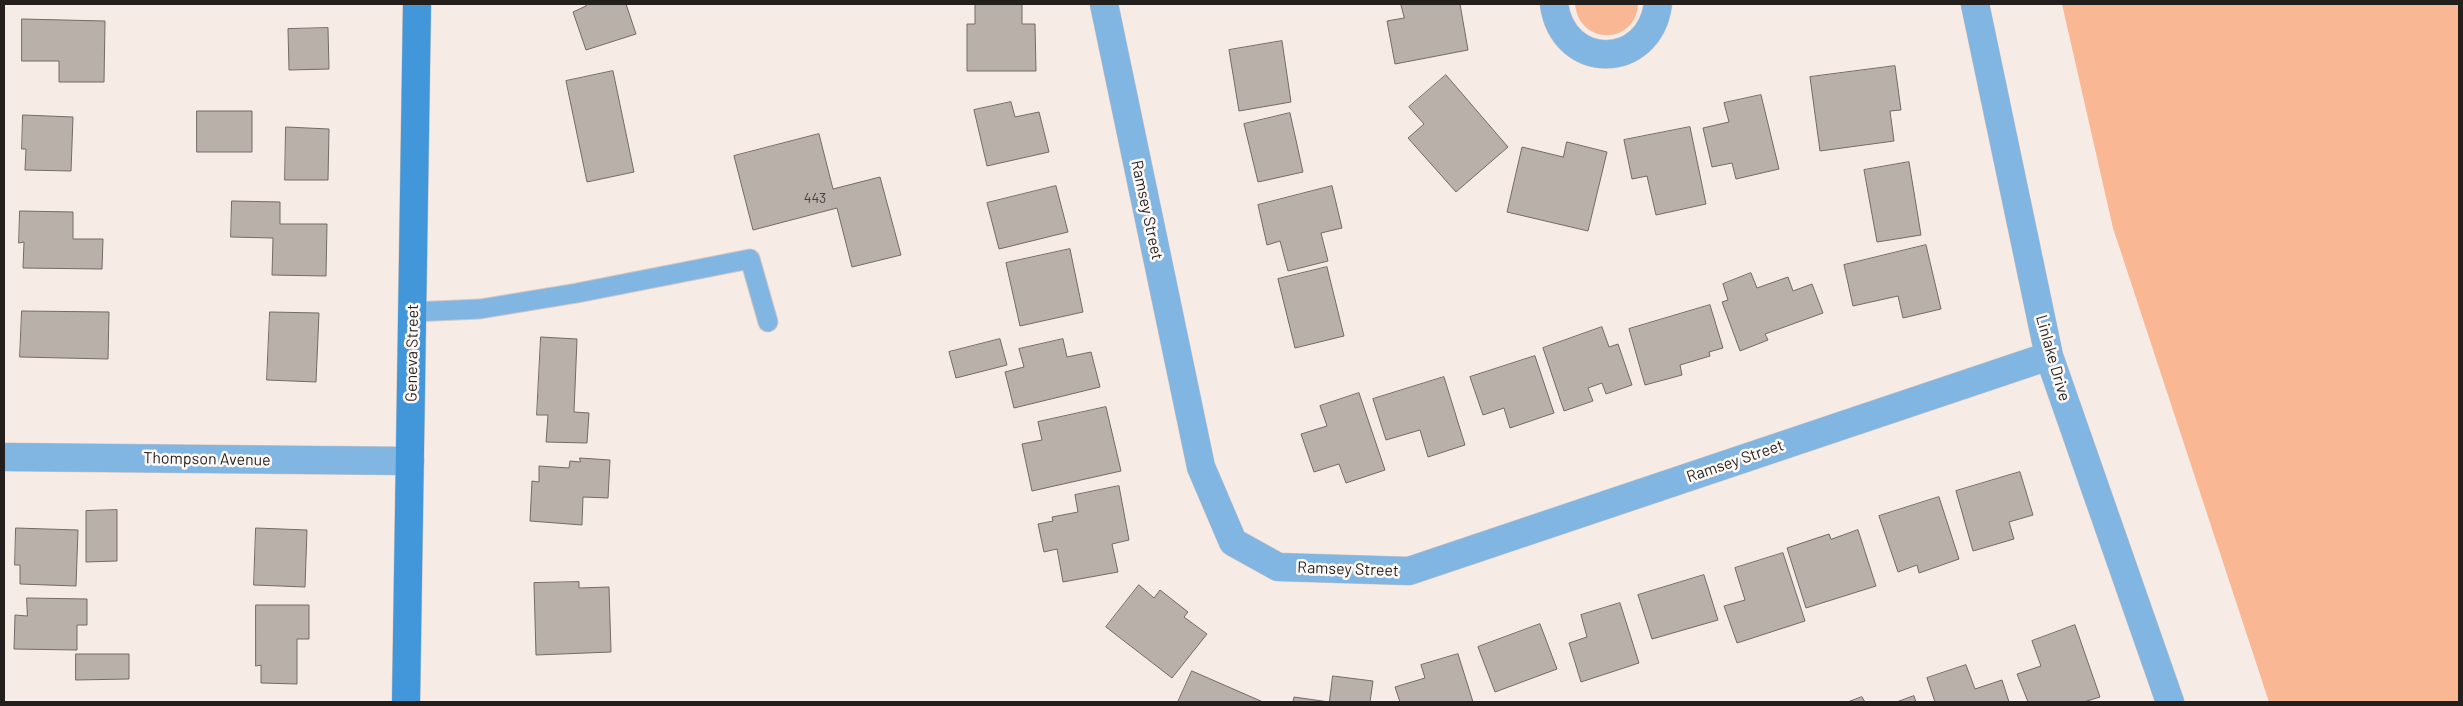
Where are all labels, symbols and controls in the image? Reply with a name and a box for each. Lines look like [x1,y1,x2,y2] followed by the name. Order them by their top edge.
[1127,158,1167,262] street label: Ramsey Street
[804,190,826,206] house number: 443
[402,304,422,402] street label: Geneva Street
[2032,313,2074,403] street label: Linlake Drive
[1684,435,1786,487] street label: Ramsey Street
[143,448,271,470] street label: Thompson Avenue
[1297,558,1399,580] street label: Ramsey Street

